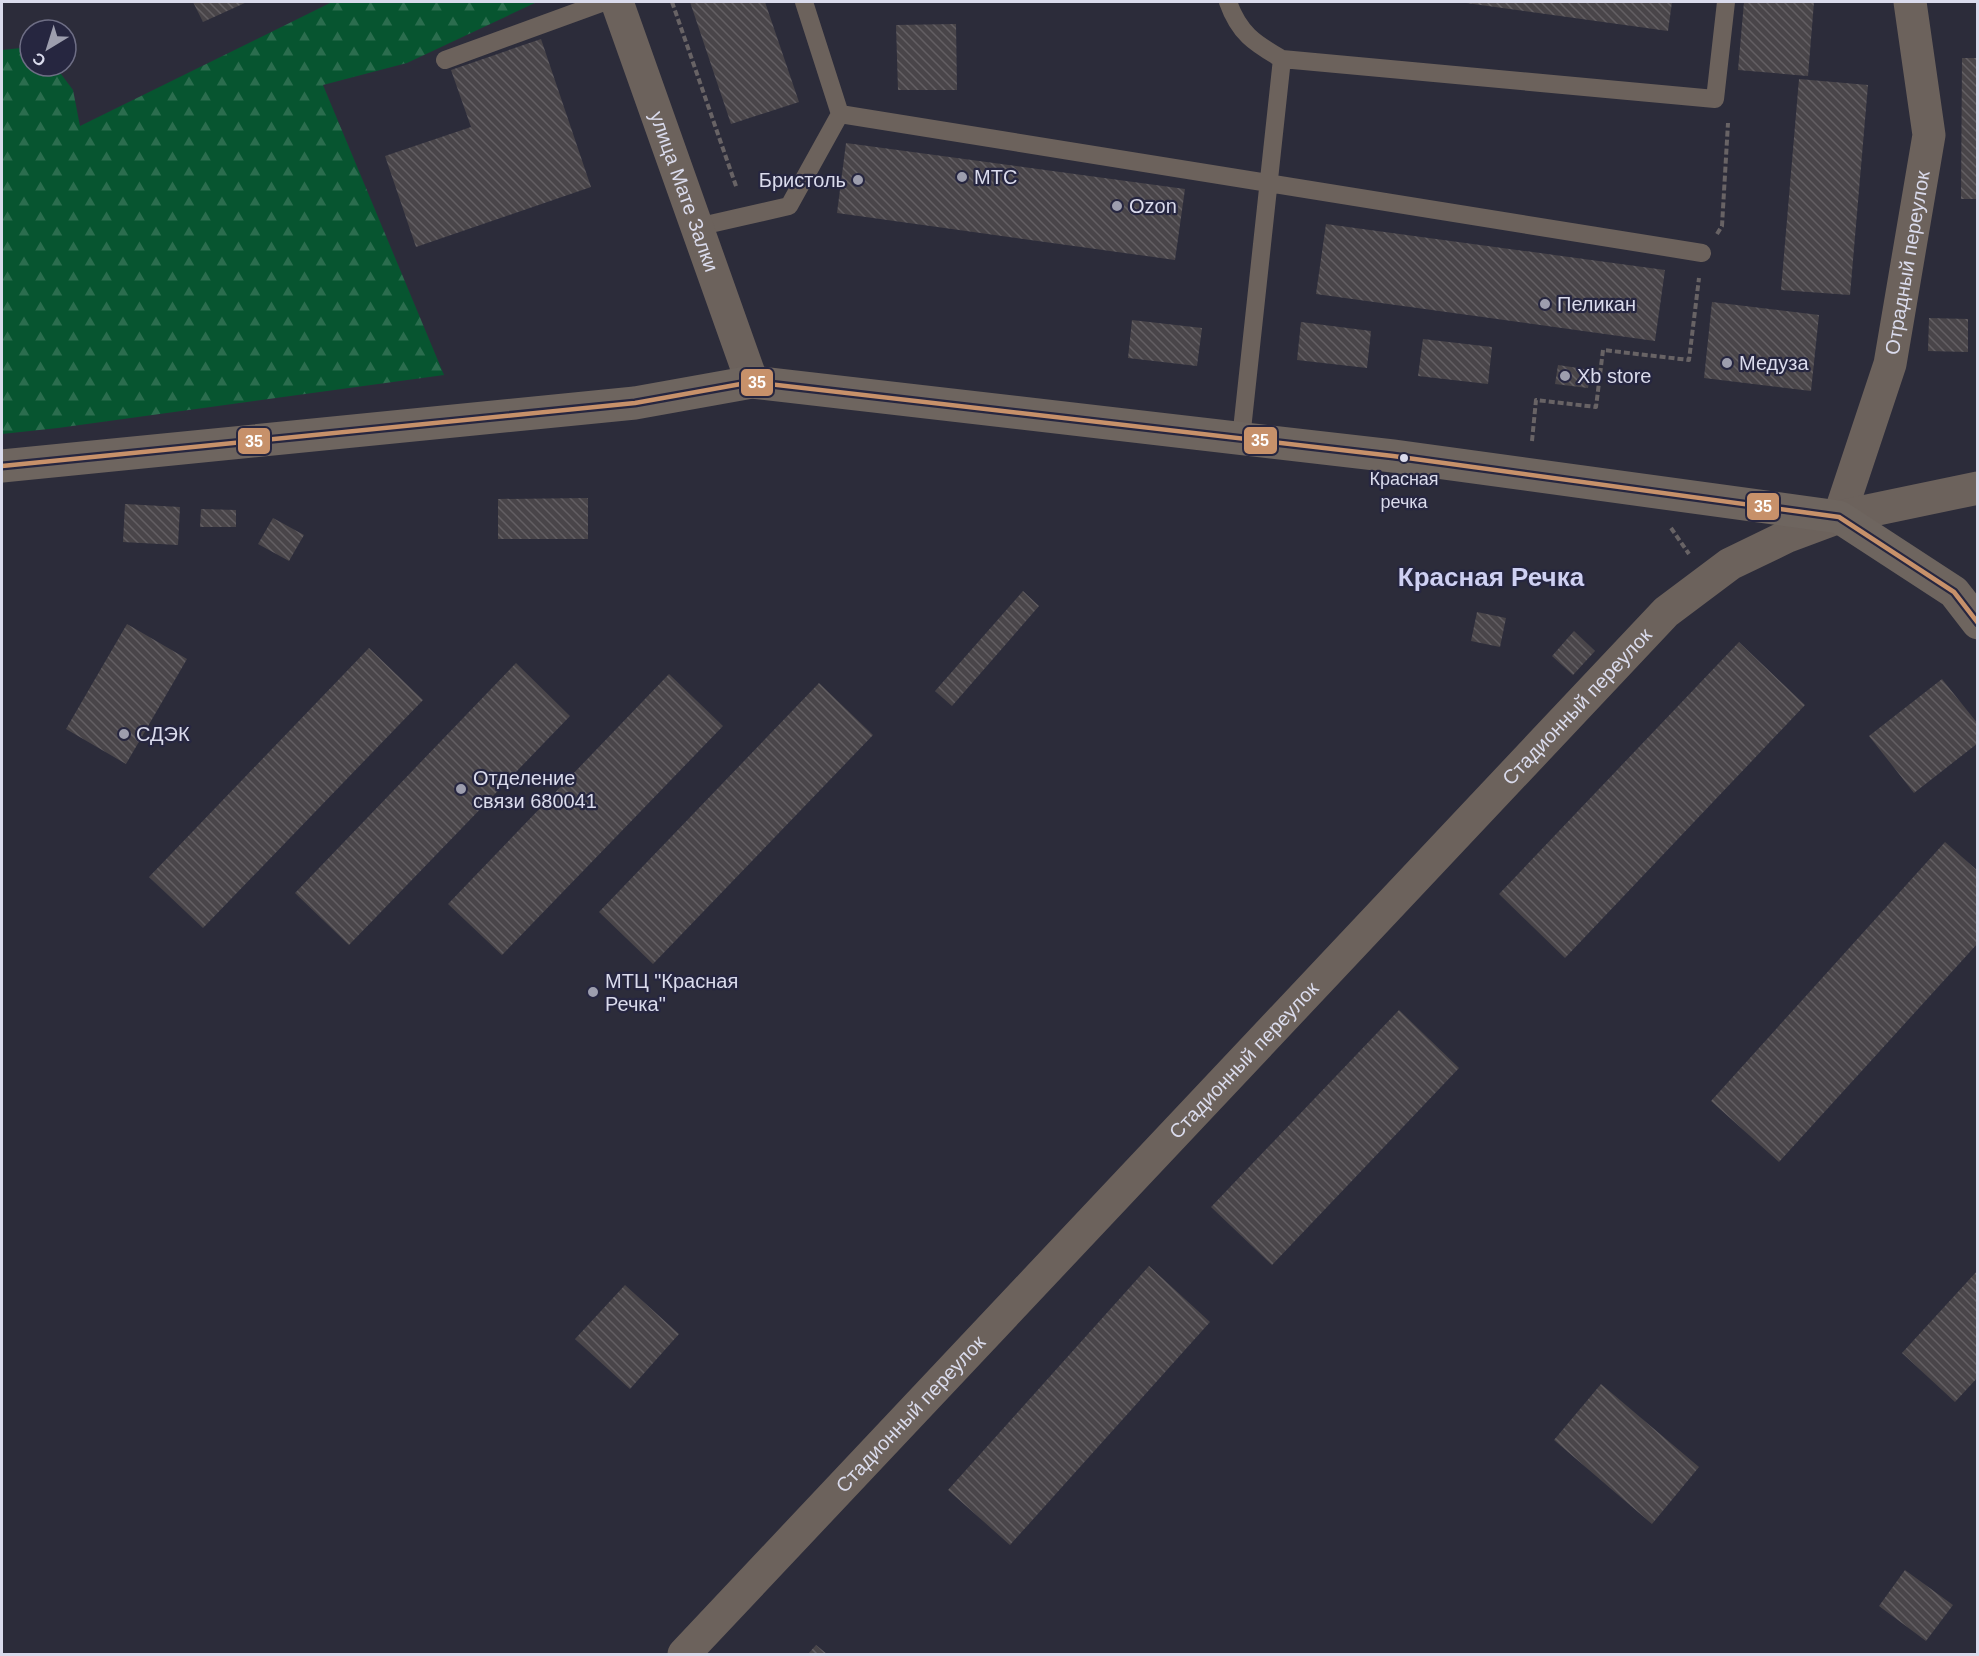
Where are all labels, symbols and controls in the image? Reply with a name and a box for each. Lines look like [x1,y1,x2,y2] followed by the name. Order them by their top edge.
[18,18,78,78] north arrow
[29,49,49,70] text: С
[646,108,723,275] street label: улица Мате Залки
[974,166,1017,188] place label: МТС
[759,169,846,191] place label: Бристоль
[1881,169,1934,356] street label: Отрадный переулок
[955,170,969,184] marker: МТС
[851,173,865,187] marker: Бристоль
[1129,195,1177,217] place label: Ozon
[1110,199,1124,213] marker: Ozon
[1557,293,1636,315] place label: Пеликан
[1538,297,1552,311] marker: Пеликан
[1739,352,1809,374] place label: Медуза
[1720,356,1734,370] marker: Медуза
[1577,365,1651,387] place label: Xb store
[740,368,774,397] line badge: 35
[1558,369,1572,383] marker: Xb store
[748,374,766,391] text: 35
[1243,426,1278,455] line badge: 35
[237,427,271,455] line badge: 35
[1251,432,1269,449] text: 35
[245,433,263,450] text: 35
[1398,452,1410,464] marker: Красная речка
[1369,469,1439,512] place label: Красная речка
[1746,492,1780,521] line badge: 35
[1754,498,1772,515] text: 35
[1398,562,1585,592] district label: Красная Речка
[1498,623,1656,789] street label: Стадионный переулок
[136,723,190,745] place label: СДЭК
[117,727,131,741] marker: СДЭК
[473,767,597,812] place label: Отделение связи 680041
[454,782,468,796] marker: Отделение связи 680041
[605,970,738,1015] place label: МТЦ "Красная Речка"
[1165,977,1323,1143] street label: Стадионный переулок
[586,985,600,999] marker: МТЦ "Красная Речка"
[831,1331,990,1497] street label: Стадионный переулок

